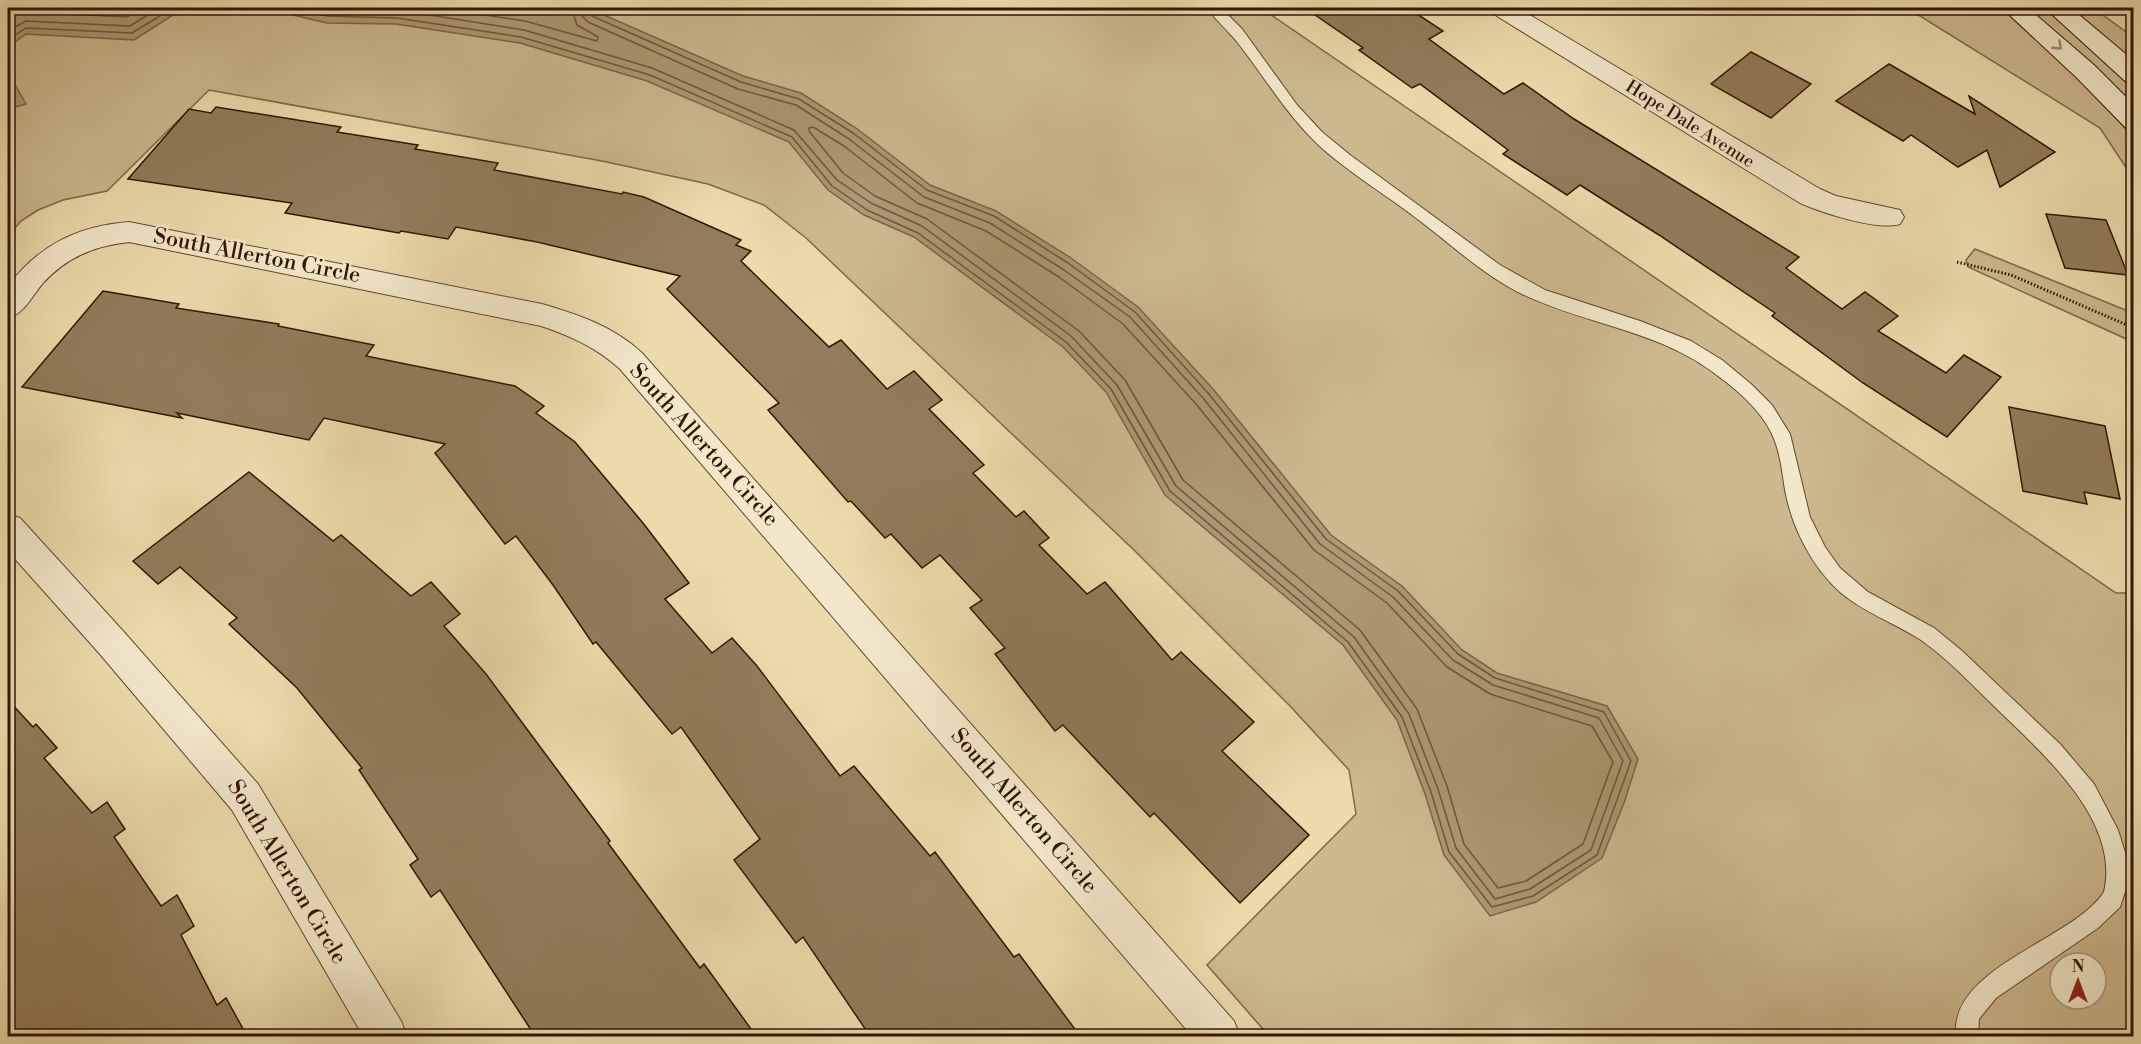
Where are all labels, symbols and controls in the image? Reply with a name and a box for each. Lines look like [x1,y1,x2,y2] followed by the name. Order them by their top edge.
[2052,39,2062,50] one-way arrow
[1621,75,1759,173] street label: Hope Dale Avenue
[151,223,363,289] street label: South Allerton Circle
[624,358,784,532] street label: South Allerton Circle
[945,723,1103,899] street label: South Allerton Circle
[221,775,353,969] street label: South Allerton Circle
[2048,951,2108,1011] north arrow
[2072,957,2085,977] text: N

